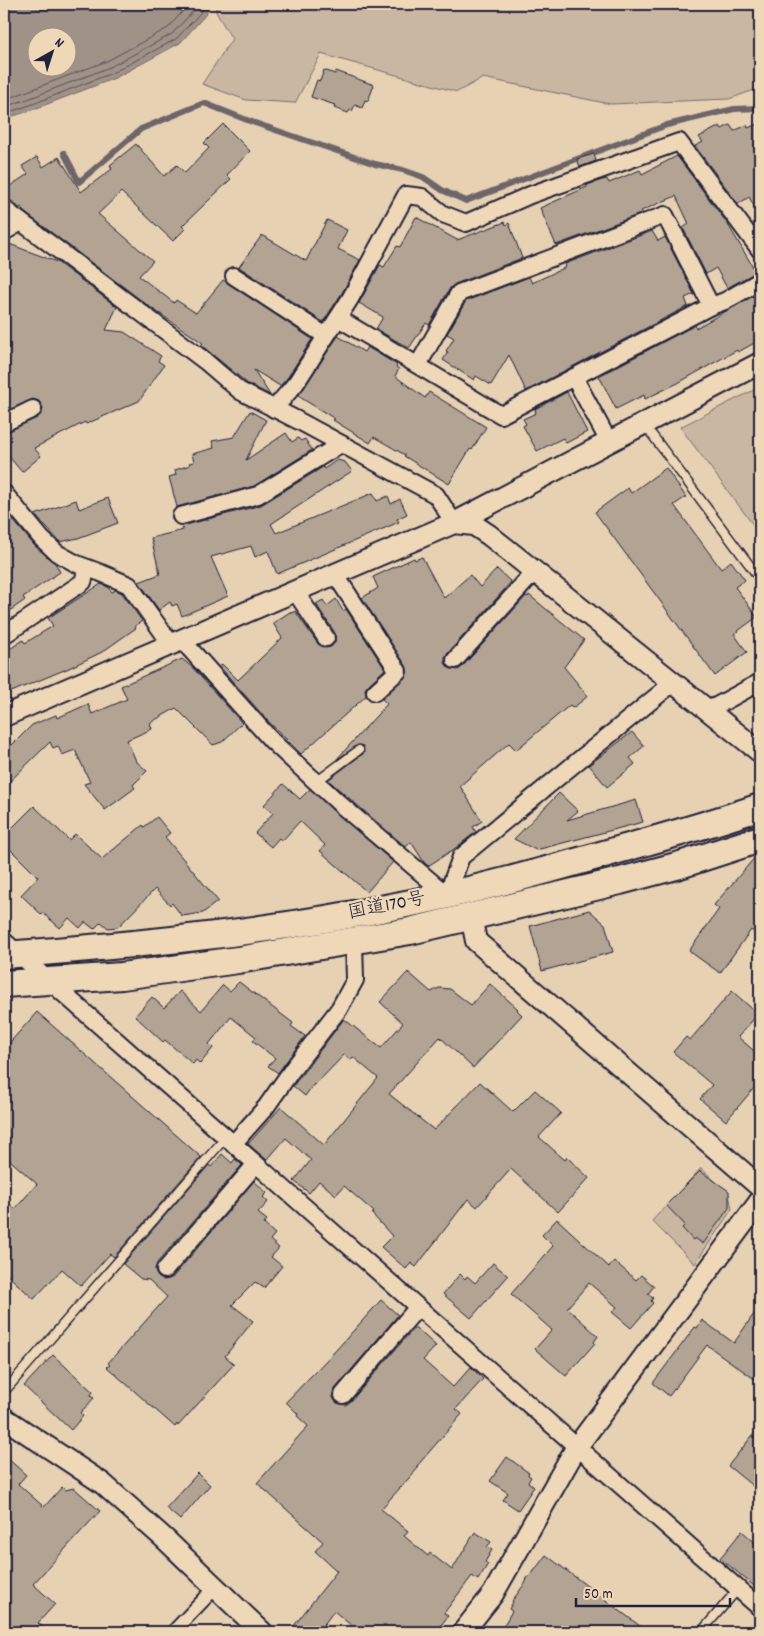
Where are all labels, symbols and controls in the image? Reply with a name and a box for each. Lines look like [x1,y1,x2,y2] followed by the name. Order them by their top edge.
[28,28,78,78] north arrow
[50,34,68,53] text: N
[346,886,428,928] street label: 国道170号
[576,1576,730,1608] scale bar
[584,1584,613,1606] text: 50 m

